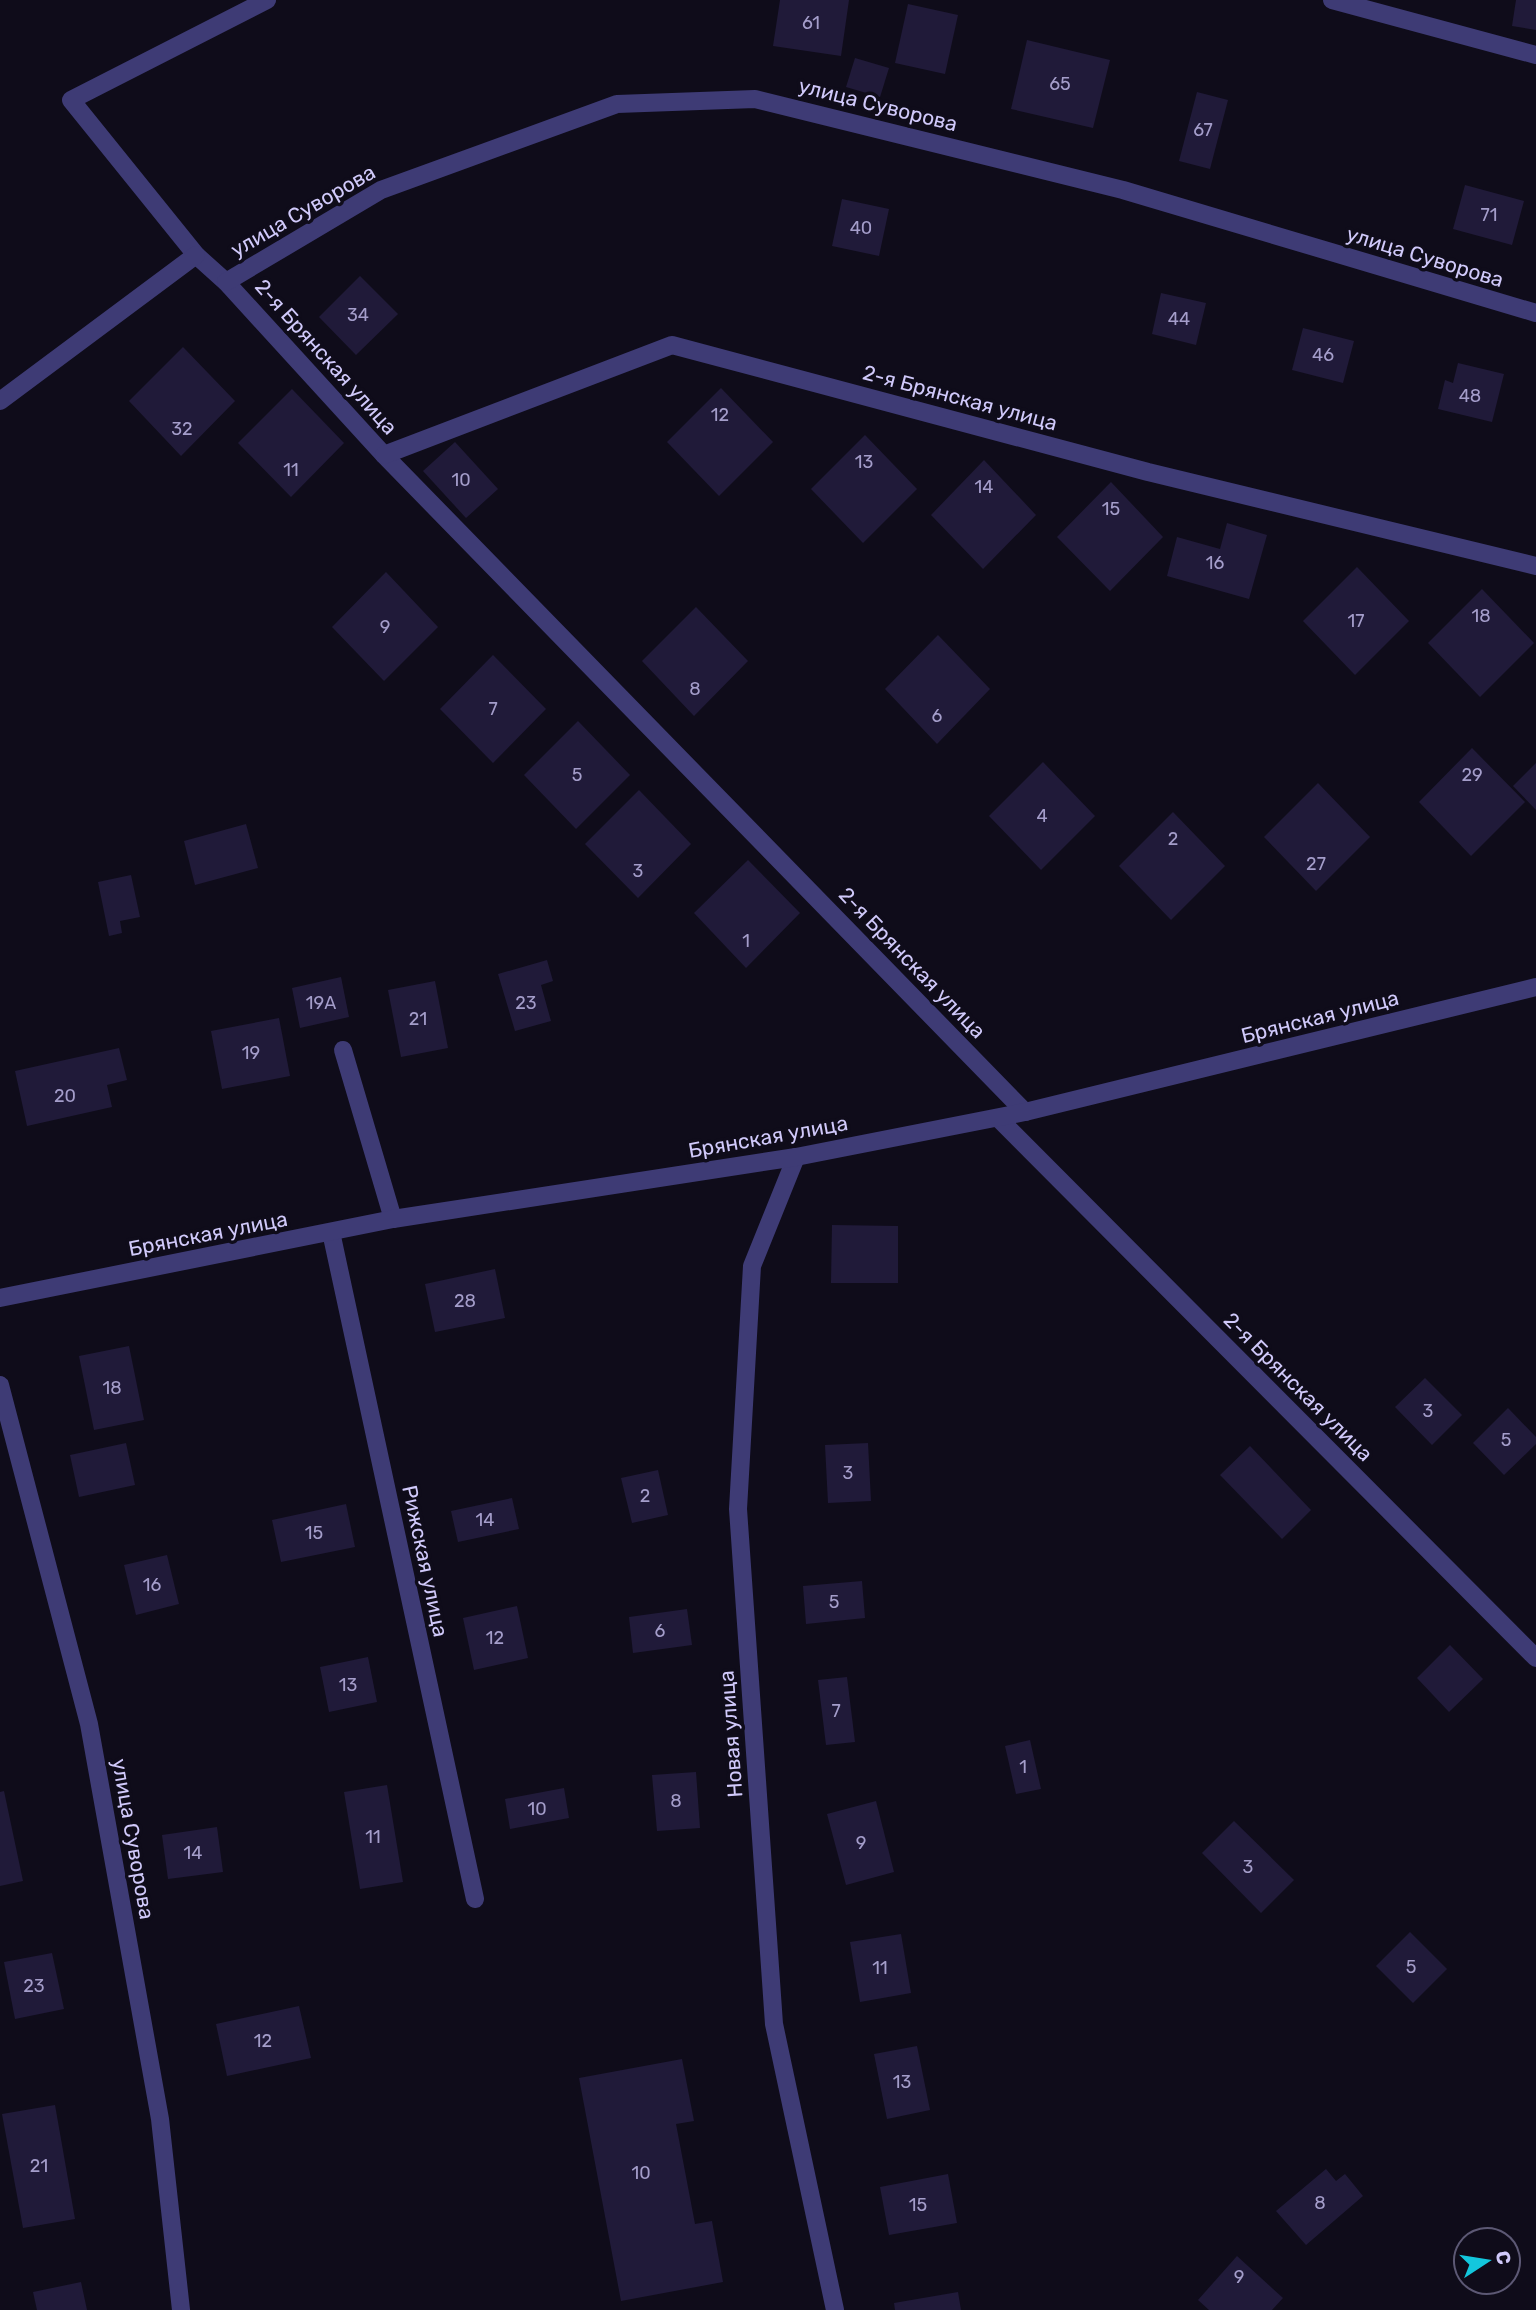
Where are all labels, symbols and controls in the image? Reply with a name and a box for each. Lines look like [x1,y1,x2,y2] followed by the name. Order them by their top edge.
[802,12,820,34] house number: 61
[796,73,960,136] street label: улица Суворова
[1049,73,1071,95] house number: 65
[1193,119,1213,141] house number: 67
[226,159,380,262] street label: улица Суворова
[1481,204,1497,226] house number: 71
[850,217,872,239] house number: 40
[1344,221,1507,292] street label: улица Суворова
[250,274,403,439] street label: 2-я Брянская улица
[347,304,369,326] house number: 34
[1168,308,1190,330] house number: 44
[1312,344,1334,366] house number: 46
[860,360,1060,436] street label: 2-я Брянская улица
[1459,385,1481,407] house number: 48
[711,404,729,426] house number: 12
[171,418,193,440] house number: 32
[855,451,873,473] house number: 13
[283,459,299,481] house number: 11
[451,469,471,491] house number: 10
[975,476,993,498] house number: 14
[1102,498,1120,520] house number: 15
[1206,552,1224,574] house number: 16
[1471,605,1491,627] house number: 18
[1348,610,1364,632] house number: 17
[380,616,390,638] house number: 9
[689,678,701,700] house number: 8
[488,698,498,720] house number: 7
[932,705,943,727] house number: 6
[572,764,582,786] house number: 5
[1461,764,1483,786] house number: 29
[1036,805,1048,827] house number: 4
[1168,828,1178,850] house number: 2
[1306,853,1326,875] house number: 27
[633,860,643,882] house number: 3
[834,882,991,1043] street label: 2-я Брянская улица
[742,930,750,952] house number: 1
[1238,985,1401,1048] street label: Брянская улица
[306,992,336,1014] house number: 19А
[515,992,537,1014] house number: 23
[409,1008,427,1030] house number: 21
[242,1042,260,1064] house number: 19
[54,1085,76,1107] house number: 20
[686,1110,850,1163] street label: Брянская улица
[126,1206,290,1261] street label: Брянская улица
[454,1290,476,1312] house number: 28
[1219,1307,1378,1466] street label: 2-я Брянская улица
[102,1377,122,1399] house number: 18
[1423,1400,1433,1422] house number: 3
[1501,1429,1511,1451] house number: 5
[843,1462,853,1484] house number: 3
[397,1483,454,1639] street label: Рижская улица
[640,1485,650,1507] house number: 2
[476,1509,494,1531] house number: 14
[305,1522,323,1544] house number: 15
[143,1574,161,1596] house number: 16
[829,1591,839,1613] house number: 5
[655,1620,666,1642] house number: 6
[486,1627,504,1649] house number: 12
[714,1670,747,1798] street label: Новая улица
[339,1674,357,1696] house number: 13
[831,1700,841,1722] house number: 7
[1019,1756,1027,1778] house number: 1
[107,1757,160,1921] street label: улица Суворова
[670,1790,682,1812] house number: 8
[527,1798,547,1820] house number: 10
[365,1826,381,1848] house number: 11
[856,1832,866,1854] house number: 9
[184,1842,202,1864] house number: 14
[1243,1856,1253,1878] house number: 3
[1406,1956,1416,1978] house number: 5
[872,1957,888,1979] house number: 11
[23,1975,45,1997] house number: 23
[254,2030,272,2052] house number: 12
[893,2071,911,2093] house number: 13
[30,2155,48,2177] house number: 21
[631,2162,651,2184] house number: 10
[1314,2192,1326,2214] house number: 8
[909,2194,927,2216] house number: 15
[1452,2226,1522,2296] north arrow
[1491,2249,1516,2266] text: С
[1234,2266,1244,2288] house number: 9

